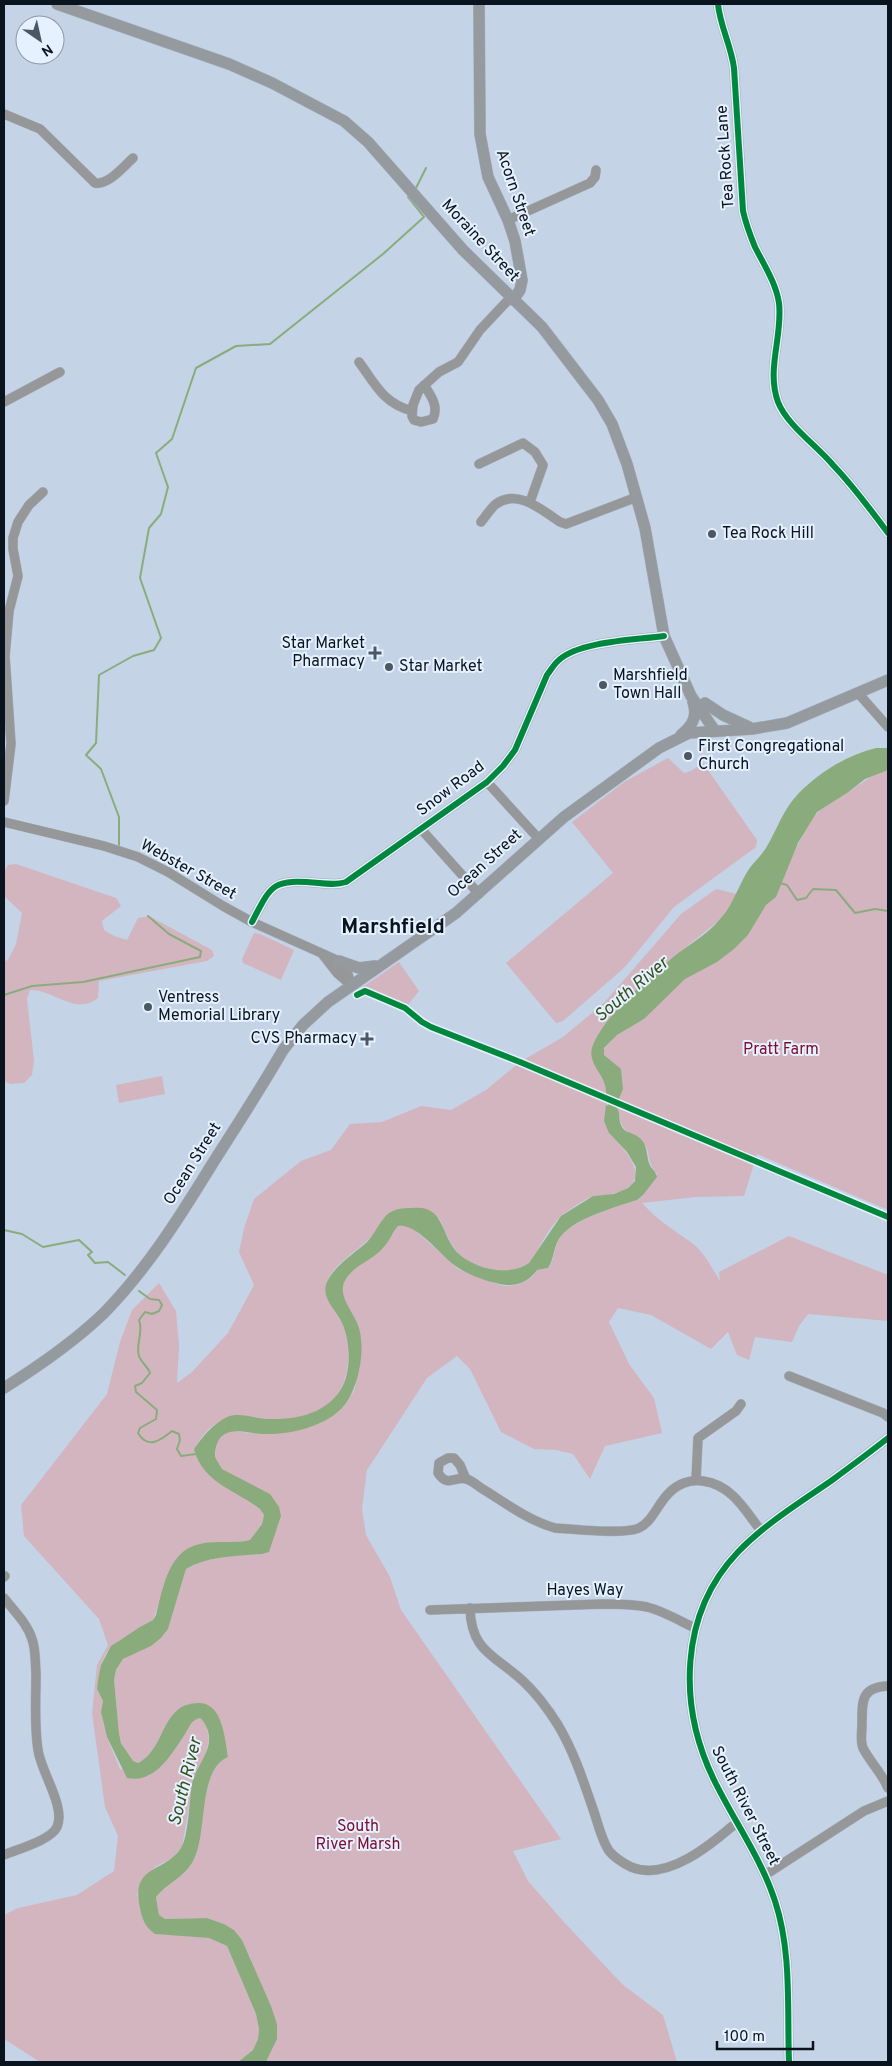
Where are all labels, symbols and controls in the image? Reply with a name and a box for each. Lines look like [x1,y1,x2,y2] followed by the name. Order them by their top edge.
[15,15,65,65] north arrow
[38,40,55,59] text: N
[712,105,740,209] street label: Tea Rock Lane
[491,147,539,239] street label: Acorn Street
[437,195,523,287] street label: Moraine Street
[722,524,814,544] place label: Tea Rock Hill
[706,528,718,540] marker: Tea Rock Hill
[281,634,365,672] place label: Star Market Pharmacy
[369,647,381,659] marker: Star Market Pharmacy
[399,657,483,677] place label: Star Market
[383,661,395,673] marker: Star Market
[613,666,688,704] place label: Marshfield Town Hall
[597,679,609,691] marker: Marshfield Town Hall
[698,737,844,775] place label: First Congregational Church
[682,750,694,762] marker: First Congregational Church
[413,757,489,821] street label: Snow Road
[444,825,526,903] street label: Ocean Street
[137,835,239,905] street label: Webster Street
[341,914,445,941] district label: Marshfield
[590,951,676,1028] water label: South River
[158,988,280,1026] place label: Ventress Memorial Library
[142,1001,154,1013] marker: Ventress Memorial Library
[251,1029,357,1049] place label: CVS Pharmacy
[361,1033,373,1045] marker: CVS Pharmacy
[743,1040,819,1060] park label: Pratt Farm
[160,1119,226,1209] street label: Ocean Street
[547,1581,623,1601] street label: Hayes Way
[164,1733,209,1828] water label: South River
[706,1743,784,1869] street label: South River Street
[315,1817,401,1855] park label: South River Marsh
[717,2018,813,2050] scale bar
[724,2028,765,2047] text: 100 m

